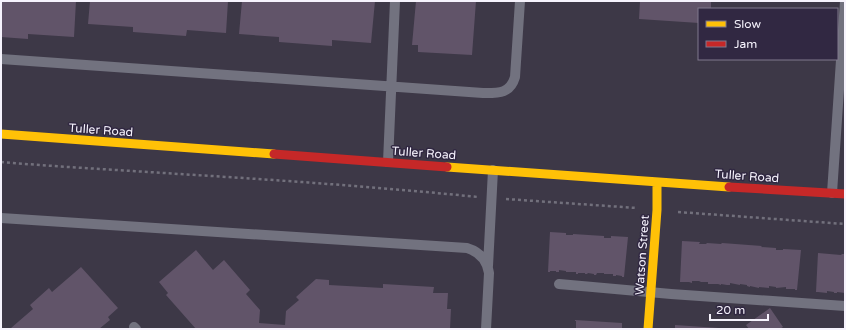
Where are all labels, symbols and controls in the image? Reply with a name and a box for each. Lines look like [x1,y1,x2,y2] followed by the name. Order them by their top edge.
[698,8,838,60] legend
[734,17,761,31] text: Slow
[734,37,757,51] text: Jam
[68,121,134,139] street label: Tuller Road
[391,144,457,162] street label: Tuller Road
[714,167,780,185] street label: Tuller Road
[632,214,652,296] street label: Watson Street
[710,296,768,322] scale bar
[716,303,745,317] text: 20 m

